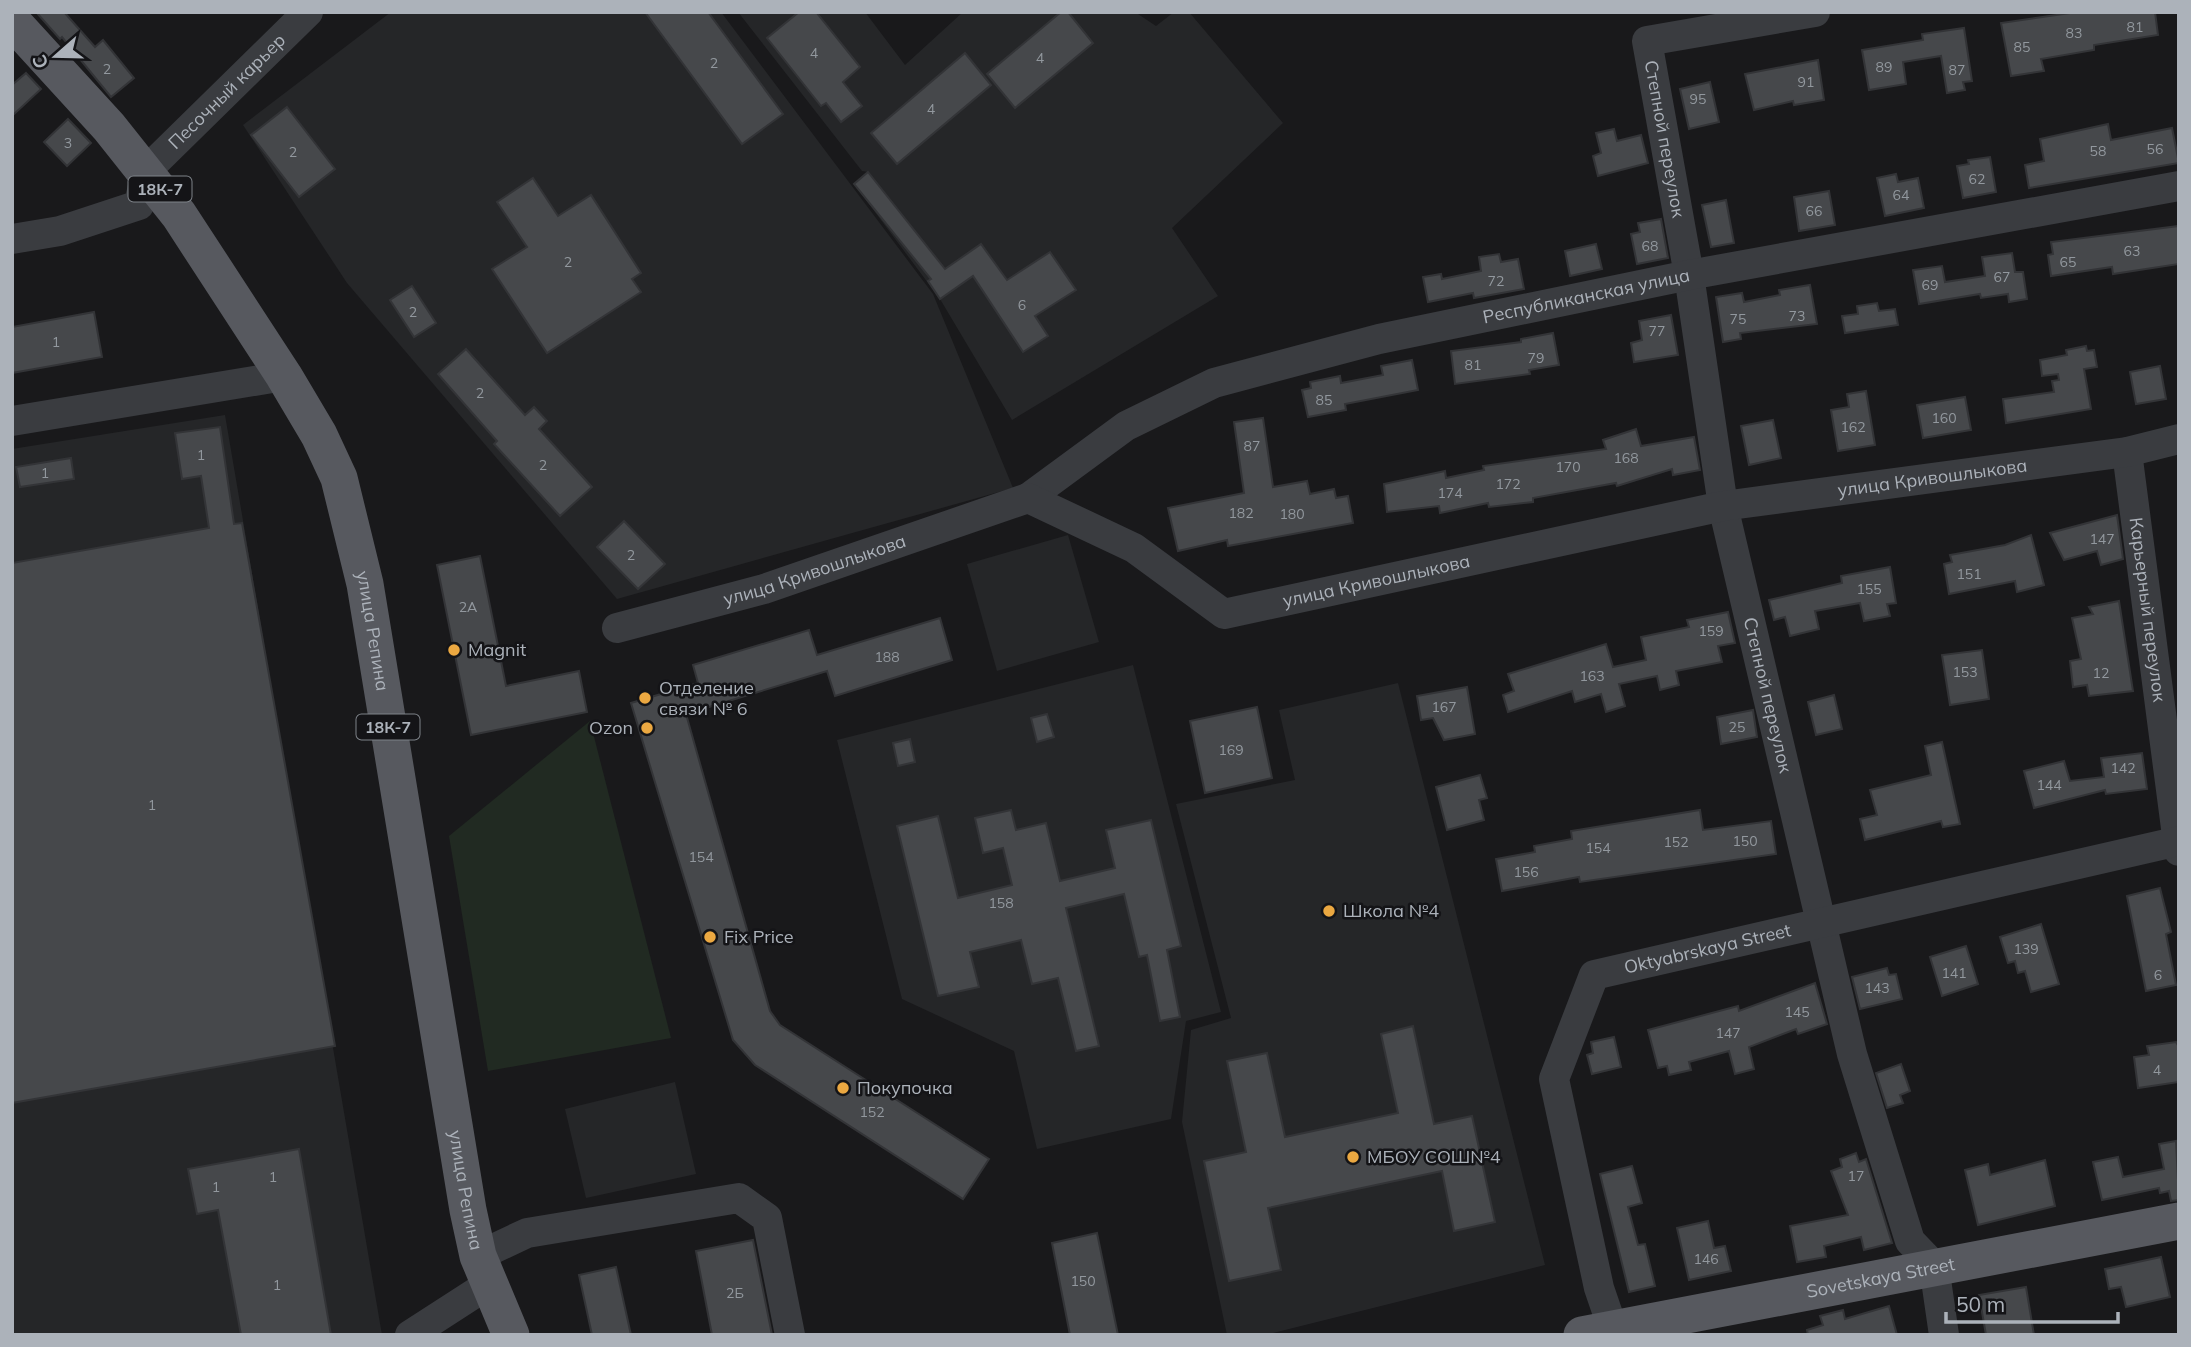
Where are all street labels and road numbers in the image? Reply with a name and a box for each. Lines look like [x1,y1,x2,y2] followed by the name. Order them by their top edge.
[163,28,290,154] street label: Песочный карьер
[1640,58,1691,220] street label: Степной переулок
[128,176,192,202] road number: 18К-7
[1481,263,1692,328] street label: Республиканская улица
[1836,453,2029,502] street label: улица Кривошлыкова
[2125,516,2171,703] street label: Карьерный переулок
[721,529,909,610] street label: улица Кривошлыкова
[1280,549,1472,612] street label: улица Кривошлыкова
[351,568,394,693] street label: улица Репина
[1739,615,1798,775] street label: Степной переулок
[356,714,420,740] road number: 18К-7
[1622,918,1793,979] street label: Oktyabrskaya Street
[444,1128,488,1252] street label: улица Репина
[1804,1252,1957,1303] street label: Sovetskaya Street

